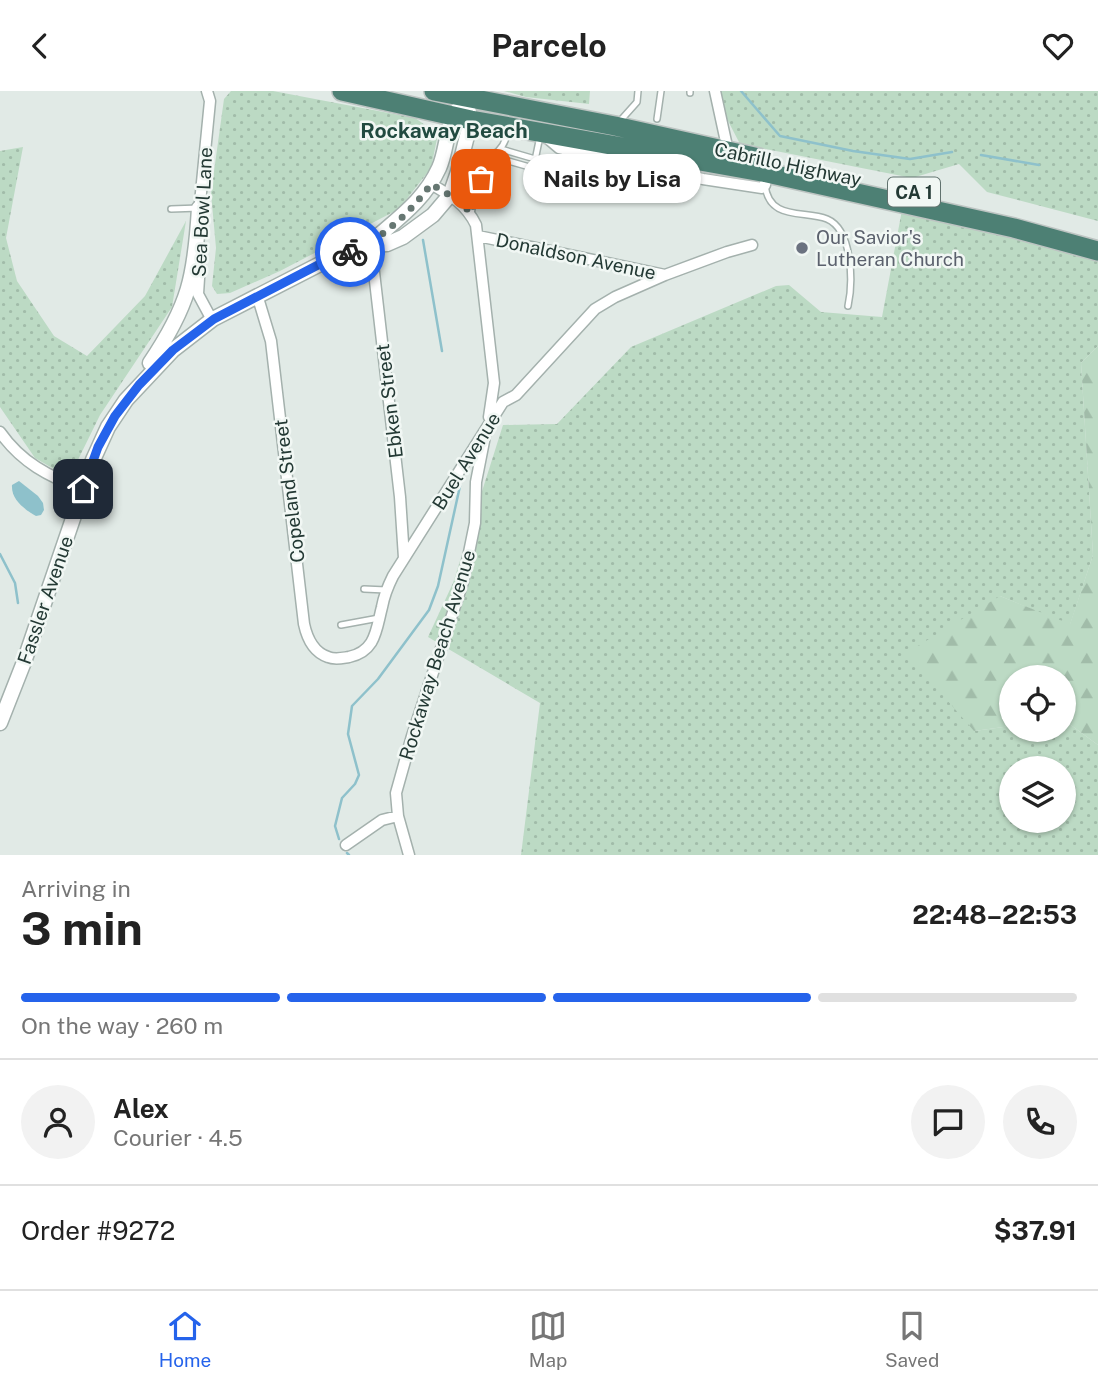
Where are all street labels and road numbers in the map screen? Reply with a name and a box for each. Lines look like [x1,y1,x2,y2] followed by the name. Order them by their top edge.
[713,138,863,190] street label: Cabrillo Highway
[188,147,216,277] street label: Sea Bowl Lane
[888,177,940,207] road number: CA 1
[494,228,658,284] street label: Donaldson Avenue
[371,343,407,459] street label: Ebken Street
[427,408,505,514] street label: Buel Avenue
[269,418,309,564] street label: Copeland Street
[13,533,77,667] street label: Fassler Avenue
[395,547,479,763] street label: Rockaway Beach Avenue

